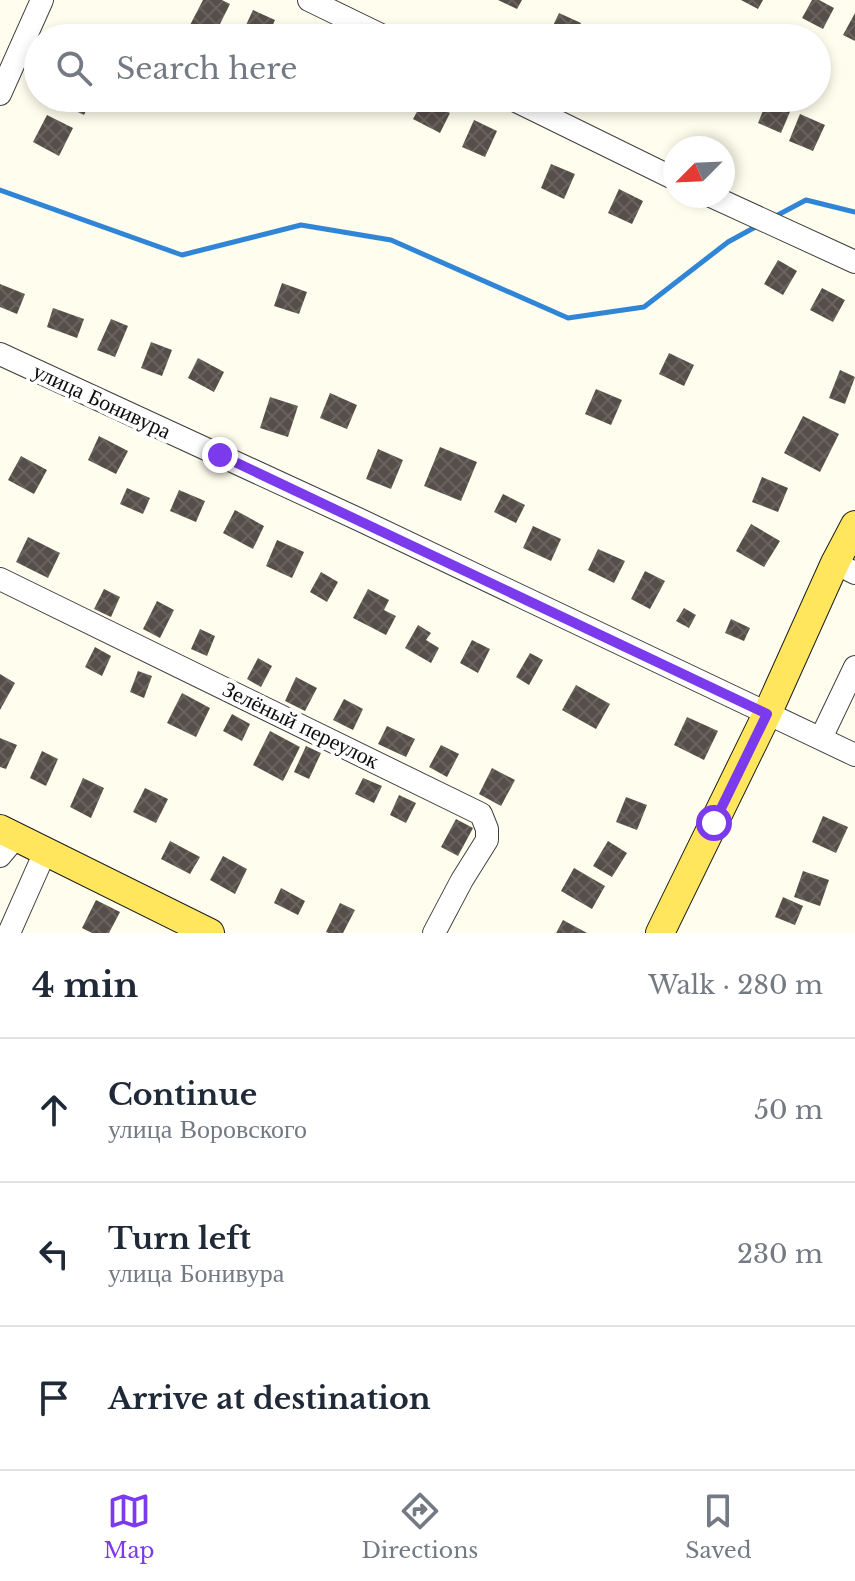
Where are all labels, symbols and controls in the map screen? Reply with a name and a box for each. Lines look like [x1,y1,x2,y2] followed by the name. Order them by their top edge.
[24,24,831,112] search box
[52,46,96,90] icon: search
[116,50,297,87] text: Search here
[663,136,735,208] north arrow
[29,357,176,445] street label: улица Бонивура
[202,437,238,473] route end
[218,675,384,775] street label: Зелёный переулок
[696,805,732,841] route start
[32,964,138,1006] text: 4 min
[648,969,823,1001] text: Walk · 280 m
[108,1076,257,1113] text: Continue
[32,1088,76,1132] icon: ahead
[754,1094,823,1126] text: 50 m
[108,1113,307,1145] text: улица Воровского
[108,1220,251,1257] text: Turn left
[32,1232,76,1276] icon: left
[737,1238,823,1270] text: 230 m
[108,1257,284,1289] text: улица Бонивура
[32,1376,76,1420] icon: arrive
[108,1380,431,1417] text: Arrive at destination
[103,1489,155,1564] tab: Map
[361,1489,478,1564] tab: Directions
[685,1489,752,1564] tab: Saved

